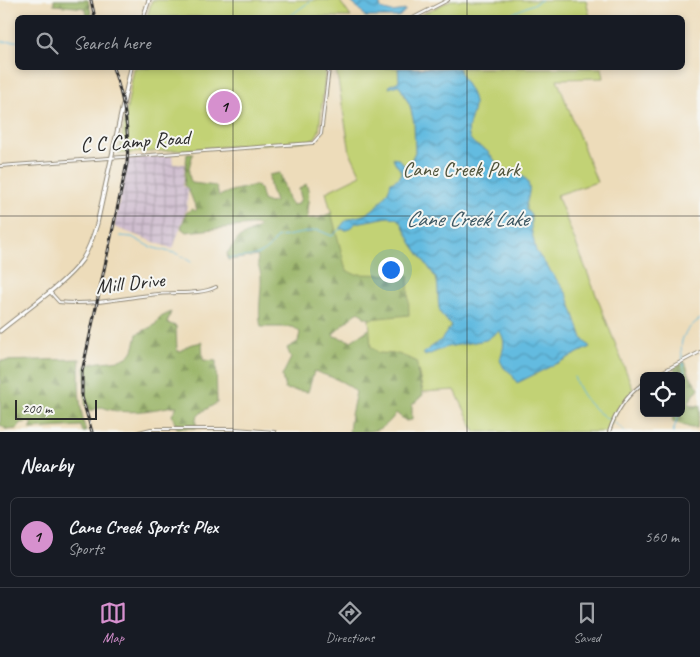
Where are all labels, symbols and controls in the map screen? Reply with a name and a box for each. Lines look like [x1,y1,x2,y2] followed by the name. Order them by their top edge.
[15,15,685,70] search box
[33,29,61,57] icon: search
[73,31,150,55] text: Search here
[208,88,240,126] pin: 1
[79,124,193,158] street label: C C Camp Road
[402,156,521,182] park label: Cane Creek Park
[406,205,531,233] water label: Cane Creek Lake
[378,257,404,283] your location
[94,266,167,300] street label: Mill Drive
[640,372,685,417] map controls
[640,372,685,417] button: locate
[15,397,98,420] scale bar
[22,400,52,417] text: 200 m
[20,452,73,478] text: Nearby
[68,515,218,539] text: Cane Creek Sports Plex
[33,527,41,547] text: 1
[645,527,679,547] text: 560 m
[68,539,104,559] text: Sports
[99,599,127,646] tab: Map
[326,599,374,646] tab: Directions
[573,599,601,646] tab: Saved

